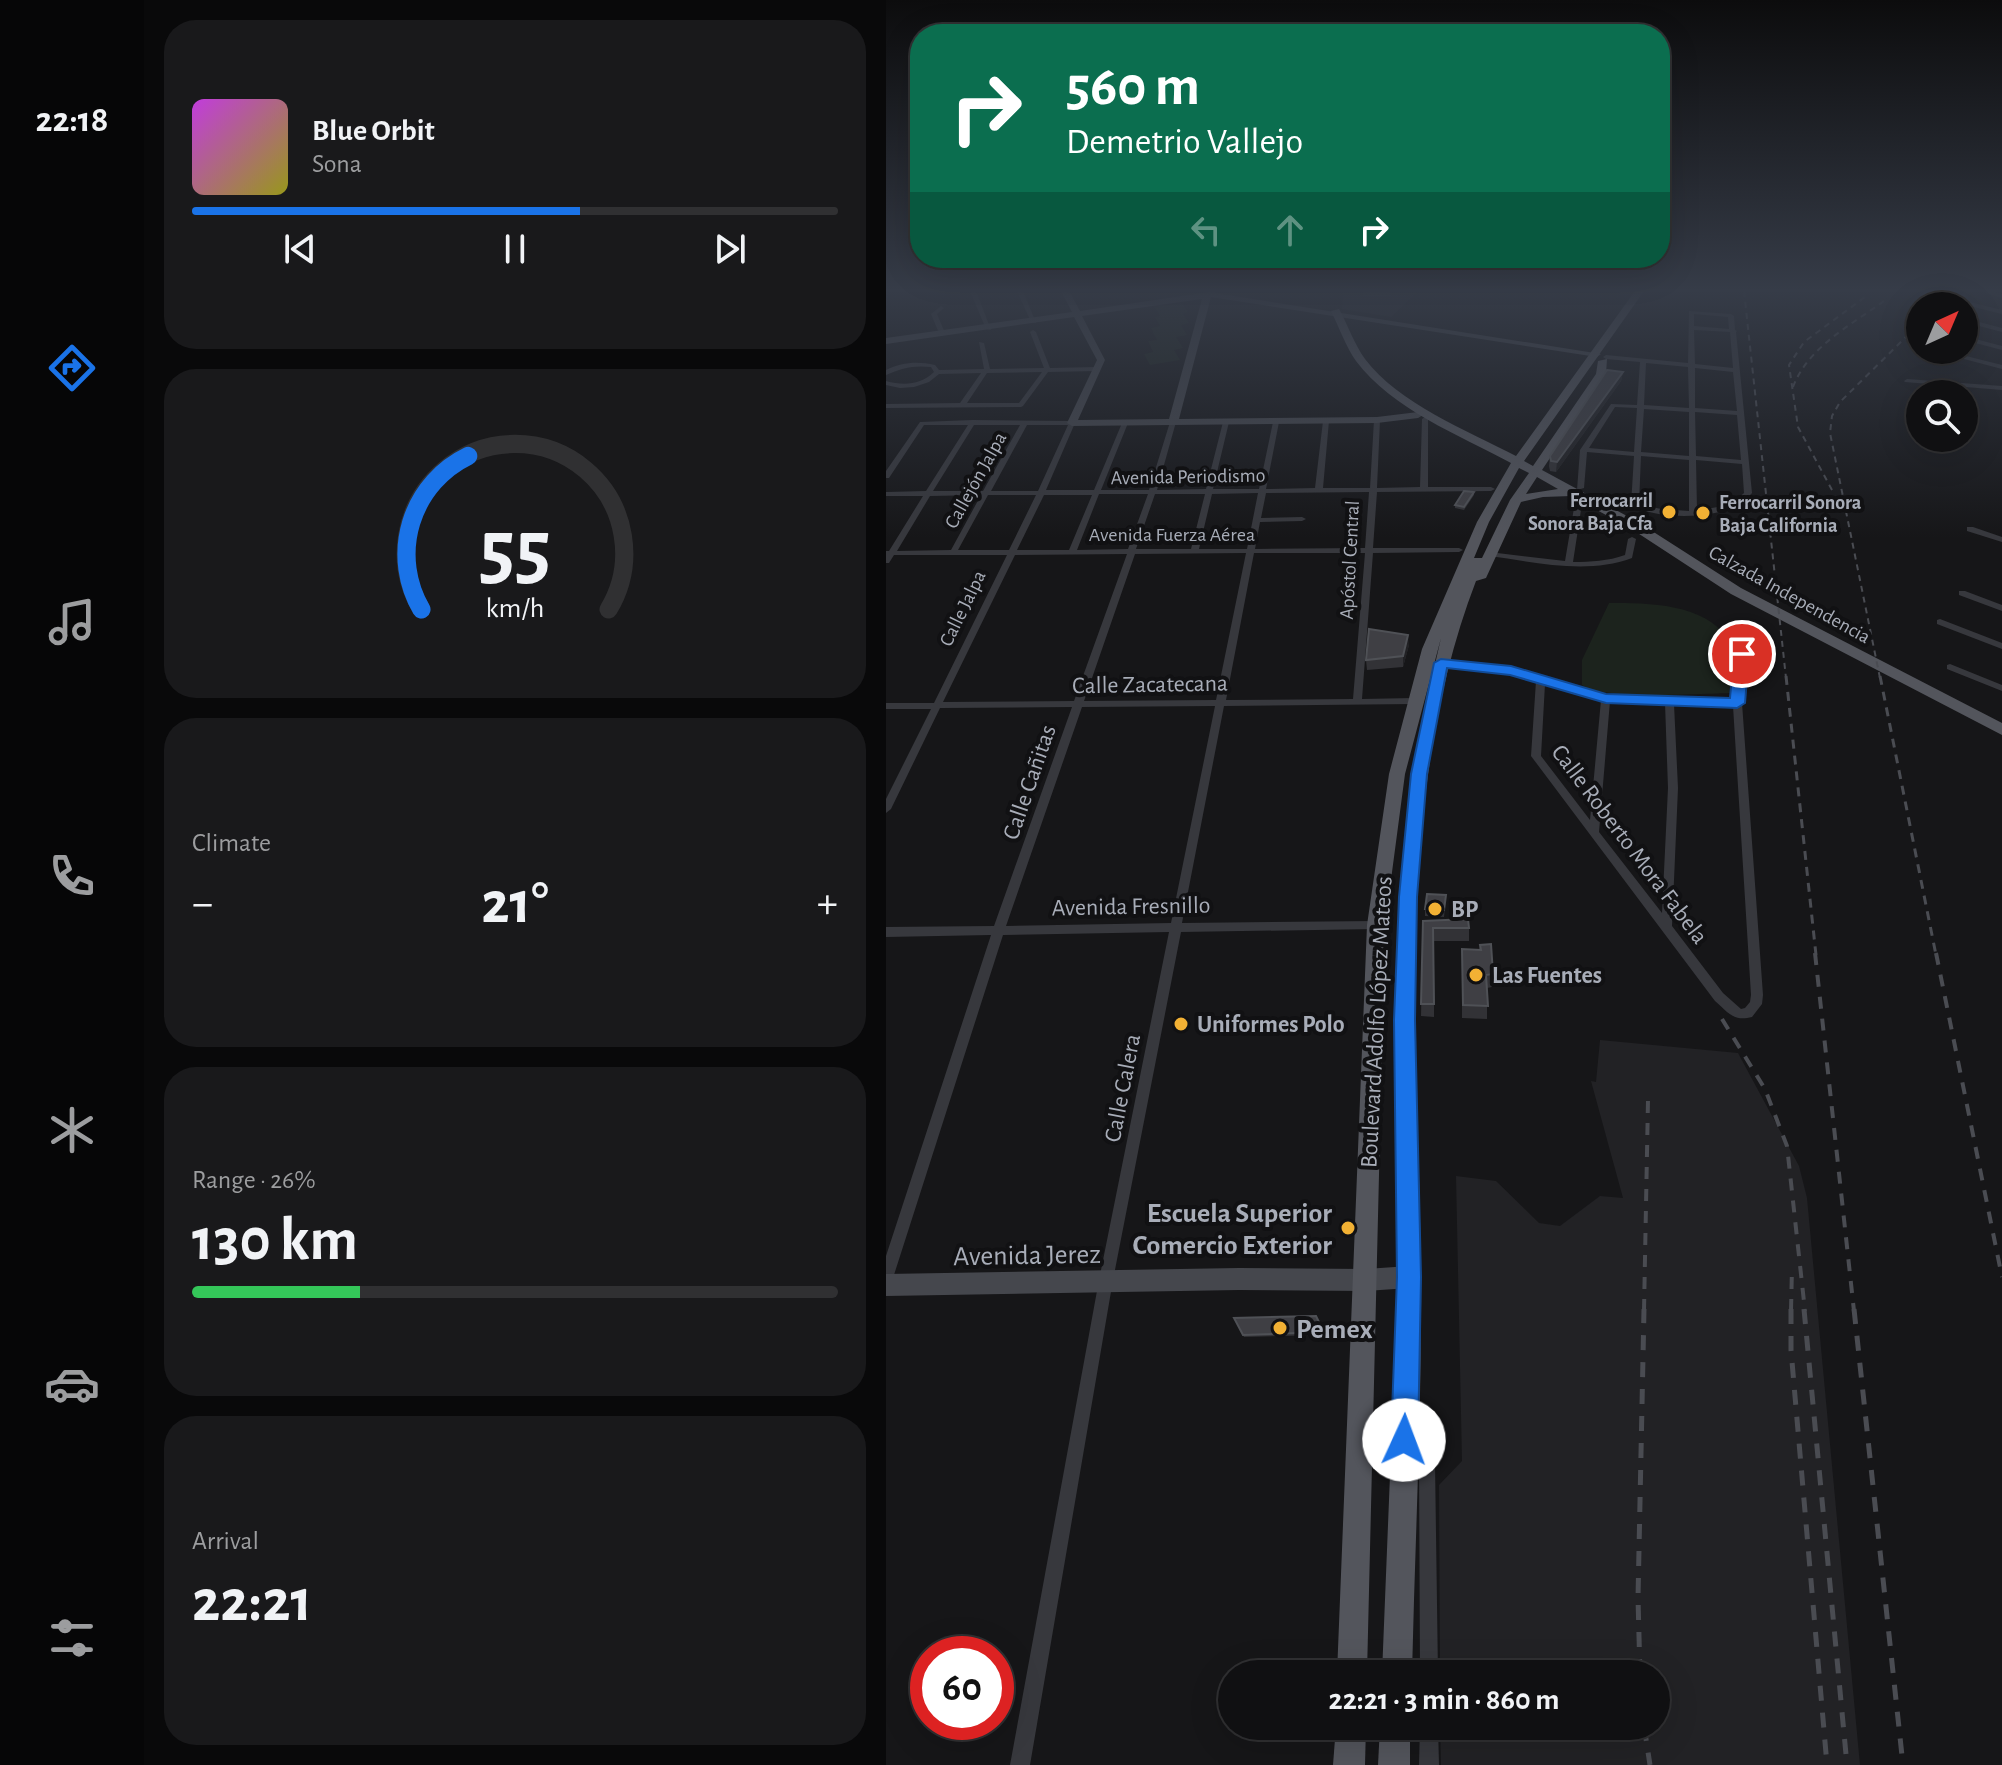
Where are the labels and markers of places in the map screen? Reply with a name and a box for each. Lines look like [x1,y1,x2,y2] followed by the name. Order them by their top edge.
[1528,491,1653,534] place label: Ferrocarril Sonora Baja Cfa
[1719,493,1862,536] place label: Ferrocarril Sonora Baja California
[1660,503,1678,521] marker: Ferrocarril Sonora Baja Cfa
[1694,504,1712,522] marker: Ferrocarril Sonora Baja California
[1708,620,1776,688] pin
[1451,898,1478,922] place label: BP
[1426,900,1444,918] marker: BP
[1492,964,1602,988] place label: Las Fuentes
[1467,966,1485,984] marker: Las Fuentes
[1197,1013,1345,1037] place label: Uniformes Polo
[1172,1015,1190,1033] marker: Uniformes Polo
[1132,1200,1332,1260] place label: Escuela Superior Comercio Exterior
[1339,1219,1357,1237] marker: Escuela Superior Comercio Exterior
[1296,1316,1373,1344] place label: Pemex
[1271,1319,1289,1337] marker: Pemex

